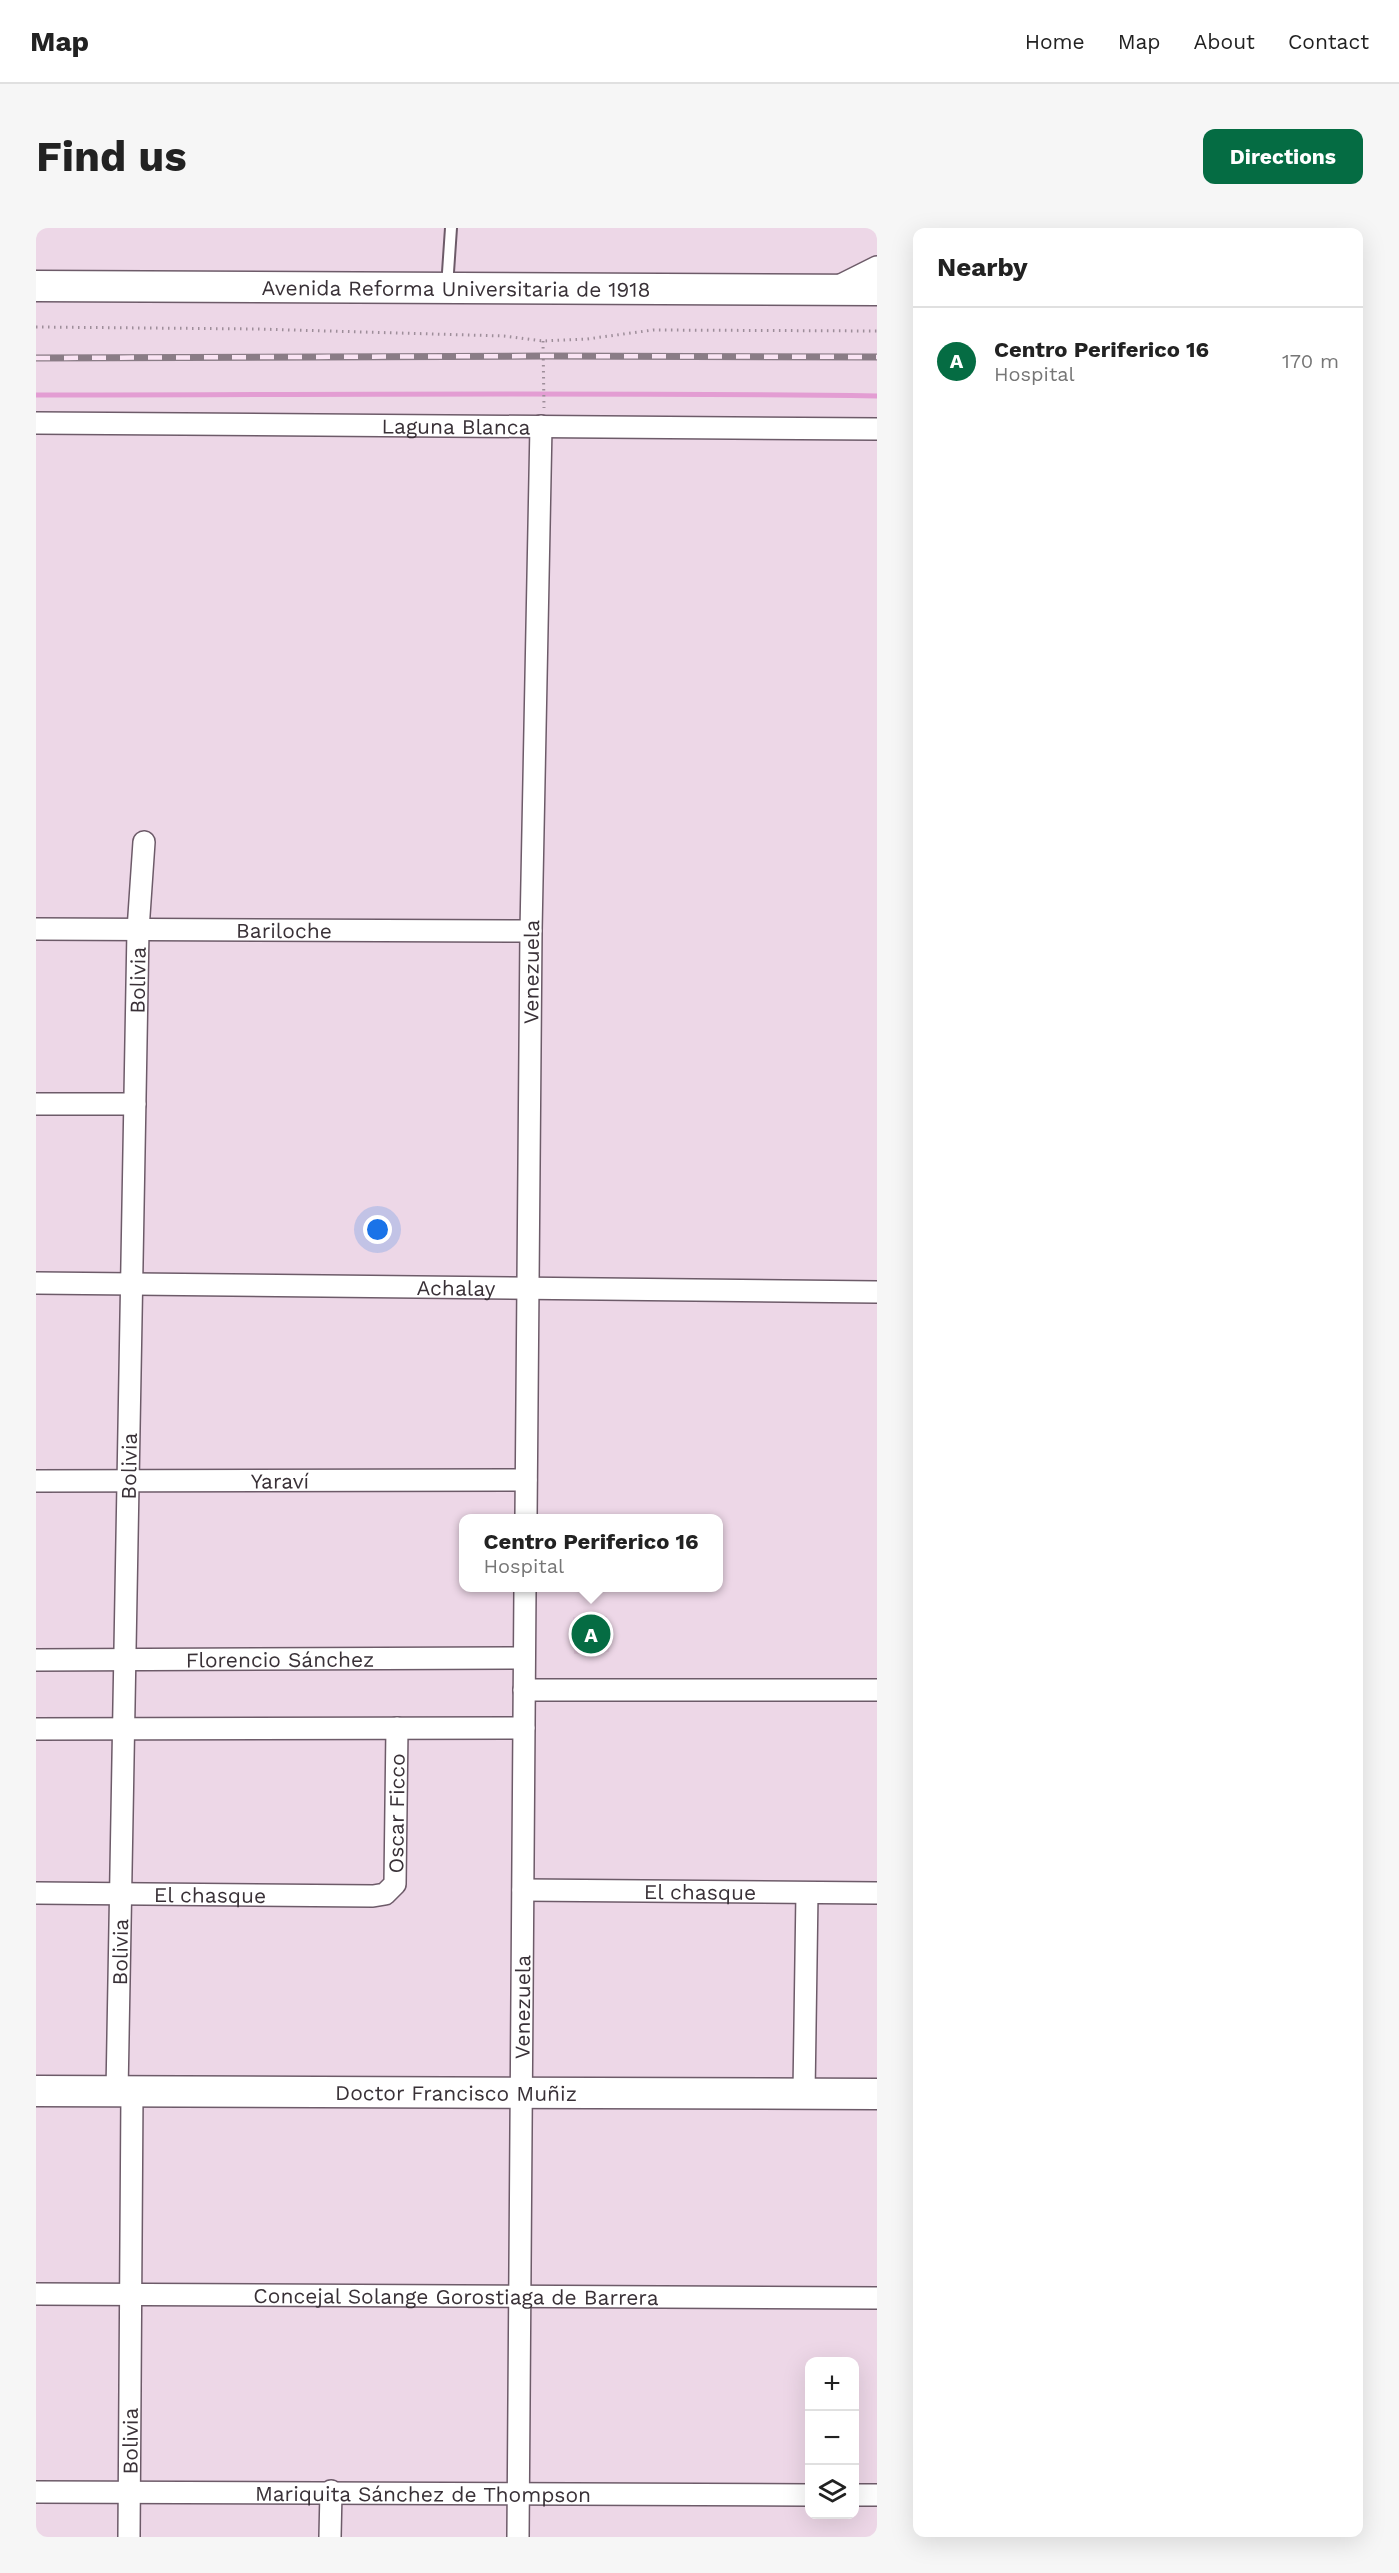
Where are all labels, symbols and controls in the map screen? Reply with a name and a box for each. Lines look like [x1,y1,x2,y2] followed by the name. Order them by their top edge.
[30,25,89,58] text: Map
[1025,29,1085,54] text: Home
[1118,29,1161,54] text: Map
[1194,29,1255,54] text: About
[1288,29,1369,54] text: Contact
[1203,129,1363,184] button: Directions
[36,132,187,181] text: Find us
[937,252,1028,282] text: Nearby
[261,275,651,301] street label: Avenida Reforma Universitaria de 1918
[994,337,1209,362] text: Centro Periferico 16
[950,349,963,373] text: A
[1282,349,1339,373] text: 170 m
[994,362,1075,386] text: Hospital
[381,413,531,439] street label: Laguna Blanca
[236,917,332,943] street label: Bariloche
[518,919,544,1024] street label: Venezuela
[124,946,150,1014] street label: Bolivia
[363,1215,392,1244] your location
[416,1275,496,1300] street label: Achalay
[115,1432,141,1500] street label: Bolivia
[251,1468,310,1493] street label: Yaraví
[459,1514,723,1592] popup
[483,1529,699,1554] text: Centro Periferico 16
[483,1554,564,1578] text: Hospital
[572,1612,610,1656] pin: A
[186,1646,374,1672] street label: Florencio Sánchez
[383,1753,409,1874] street label: Oscar Ficco
[644,1879,756,1904] street label: El chasque
[154,1882,266,1908] street label: El chasque
[106,1918,133,1986] street label: Bolivia
[509,1955,535,2059] street label: Venezuela
[335,2080,577,2105] street label: Doctor Francisco Muñiz
[253,2283,659,2309] street label: Concejal Solange Gorostiaga de Barrera
[805,2357,859,2519] map controls
[805,2357,859,2411] button: +
[117,2407,142,2474] street label: Bolivia
[805,2411,859,2465] button: −
[805,2465,859,2519] button: layers
[255,2480,591,2507] street label: Mariquita Sánchez de Thompson

